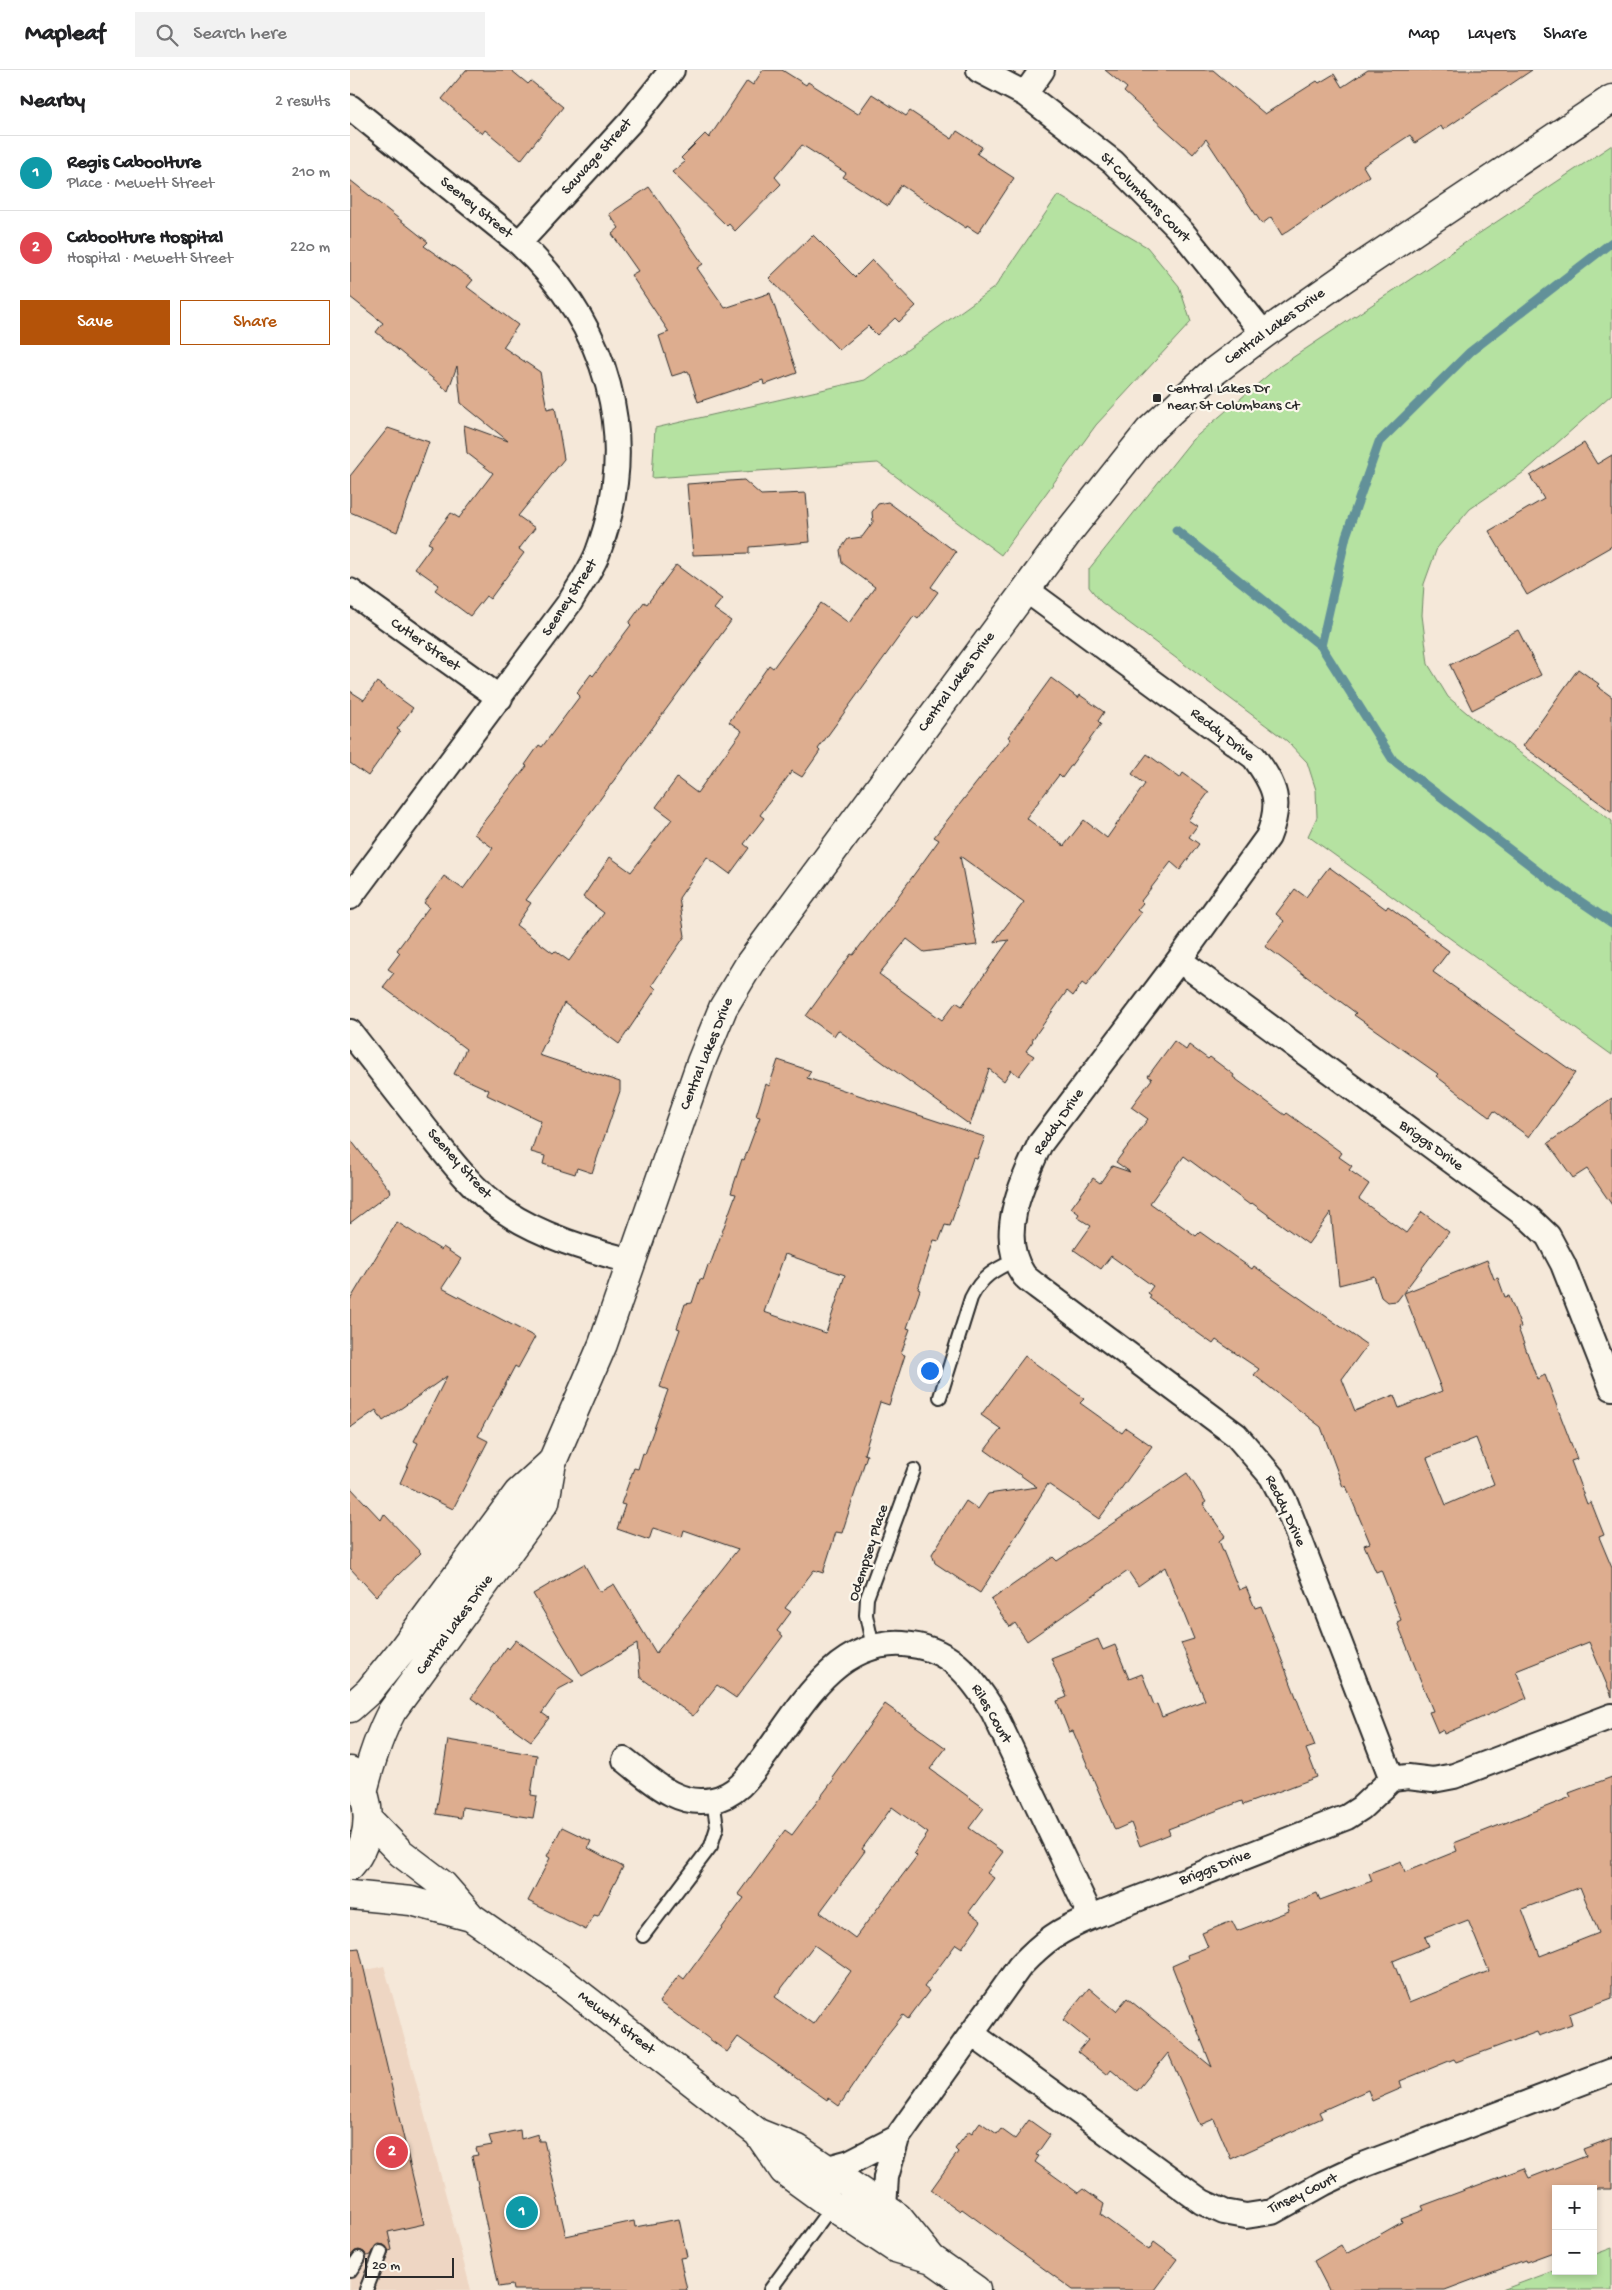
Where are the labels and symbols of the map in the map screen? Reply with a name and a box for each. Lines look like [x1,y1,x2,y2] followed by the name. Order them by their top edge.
[558,114,637,199] street label: Sauvage Street
[1096,149,1195,248] street label: St Columbans Court
[436,173,517,244] street label: Seeney Street
[1221,284,1329,369] street label: Central Lakes Drive
[1167,380,1301,415] place label: Central Lakes Dr near St Columbans Ct
[1151,392,1163,404] marker: Central Lakes Dr near St Columbans Ct
[538,555,603,640] street label: Seeney Street
[387,614,465,677] street label: Cutler Street
[915,628,1000,736] street label: Central Lakes Drive
[1186,704,1258,766] street label: Reddy Drive
[676,995,738,1113] street label: Central Lakes Drive
[1030,1085,1089,1159] street label: Reddy Drive
[1395,1116,1467,1175] street label: Briggs Drive
[423,1125,496,1204] street label: Seeney Street
[917,1358,943,1384] your location
[1261,1472,1309,1550] street label: Reddy Drive
[845,1502,893,1604] street label: Odempsey Place
[413,1571,498,1679] street label: Central Lakes Drive
[967,1681,1016,1749] street label: Riles Court
[1176,1846,1254,1890] street label: Briggs Drive
[574,1987,660,2060] street label: Mewett Street
[376,2133,408,2171] pin: 2
[1265,2169,1342,2219] street label: Tinsey Court
[506,2193,538,2231] pin: 1
[365,2255,454,2278] scale bar

